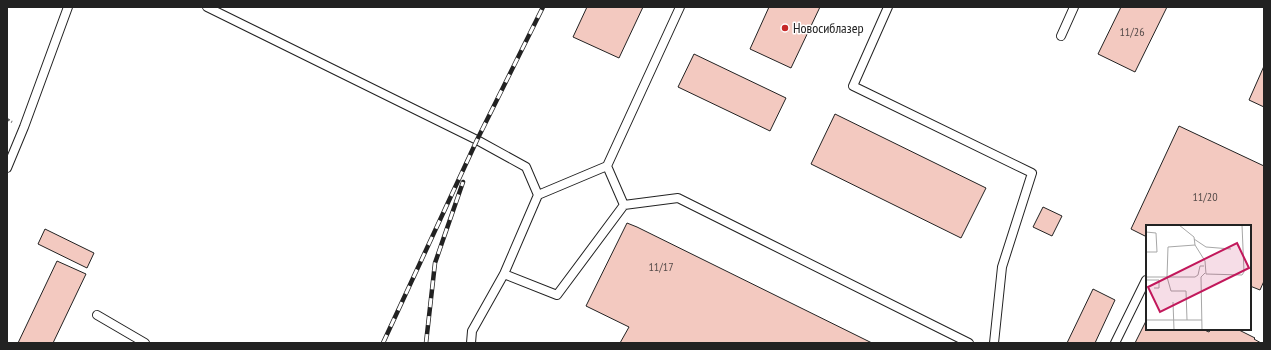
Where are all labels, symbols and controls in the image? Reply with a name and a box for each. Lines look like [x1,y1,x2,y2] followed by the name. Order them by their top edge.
[793,19,864,37] place label: Новосиблазер
[780,23,790,33] marker: Новосиблазер
[1119,24,1145,39] house number: 11/26
[1192,189,1218,204] house number: 11/20
[1146,225,1251,330] inset map
[648,259,674,274] house number: 11/17

